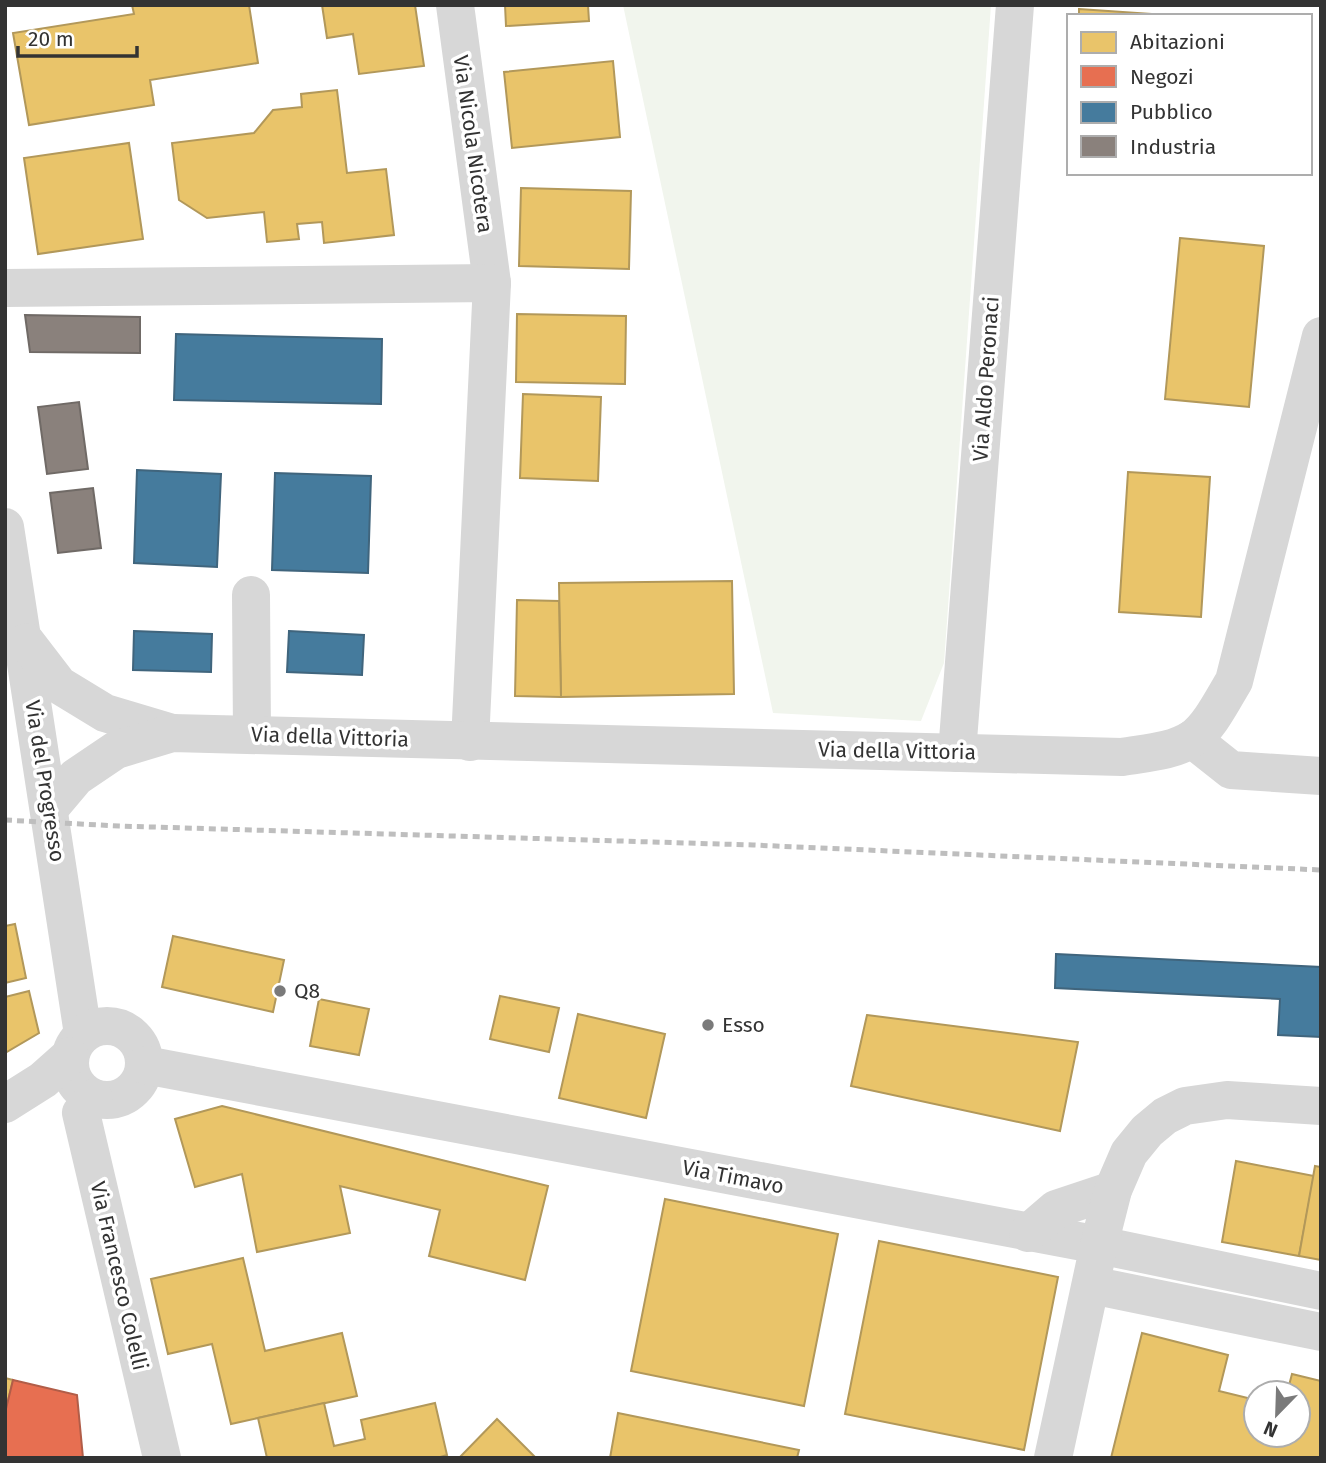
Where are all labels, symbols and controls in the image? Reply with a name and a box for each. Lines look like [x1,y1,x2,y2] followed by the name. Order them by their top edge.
[18,14,136,58] scale bar
[1067,14,1312,175] legend
[28,26,74,52] text: 20 m
[1130,29,1225,55] text: Abitazioni
[448,53,498,235] street label: Via Nicola Nicotera
[1130,64,1194,90] text: Negozi
[1130,99,1213,125] text: Pubblico
[1130,134,1216,160] text: Industria
[967,296,1005,462] street label: Via Aldo Peronaci
[19,698,71,864] street label: Via del Progresso
[251,721,409,753] street label: Via della Vittoria
[818,737,976,765] street label: Via della Vittoria
[294,978,320,1004] place label: Q8
[272,983,288,999] marker: Q8
[722,1012,765,1038] place label: Esso
[700,1017,716,1033] marker: Esso
[680,1154,786,1200] street label: Via Timavo
[85,1179,153,1373] street label: Via Francesco Colelli
[1242,1379,1312,1449] north arrow
[1260,1416,1281,1442] text: N

